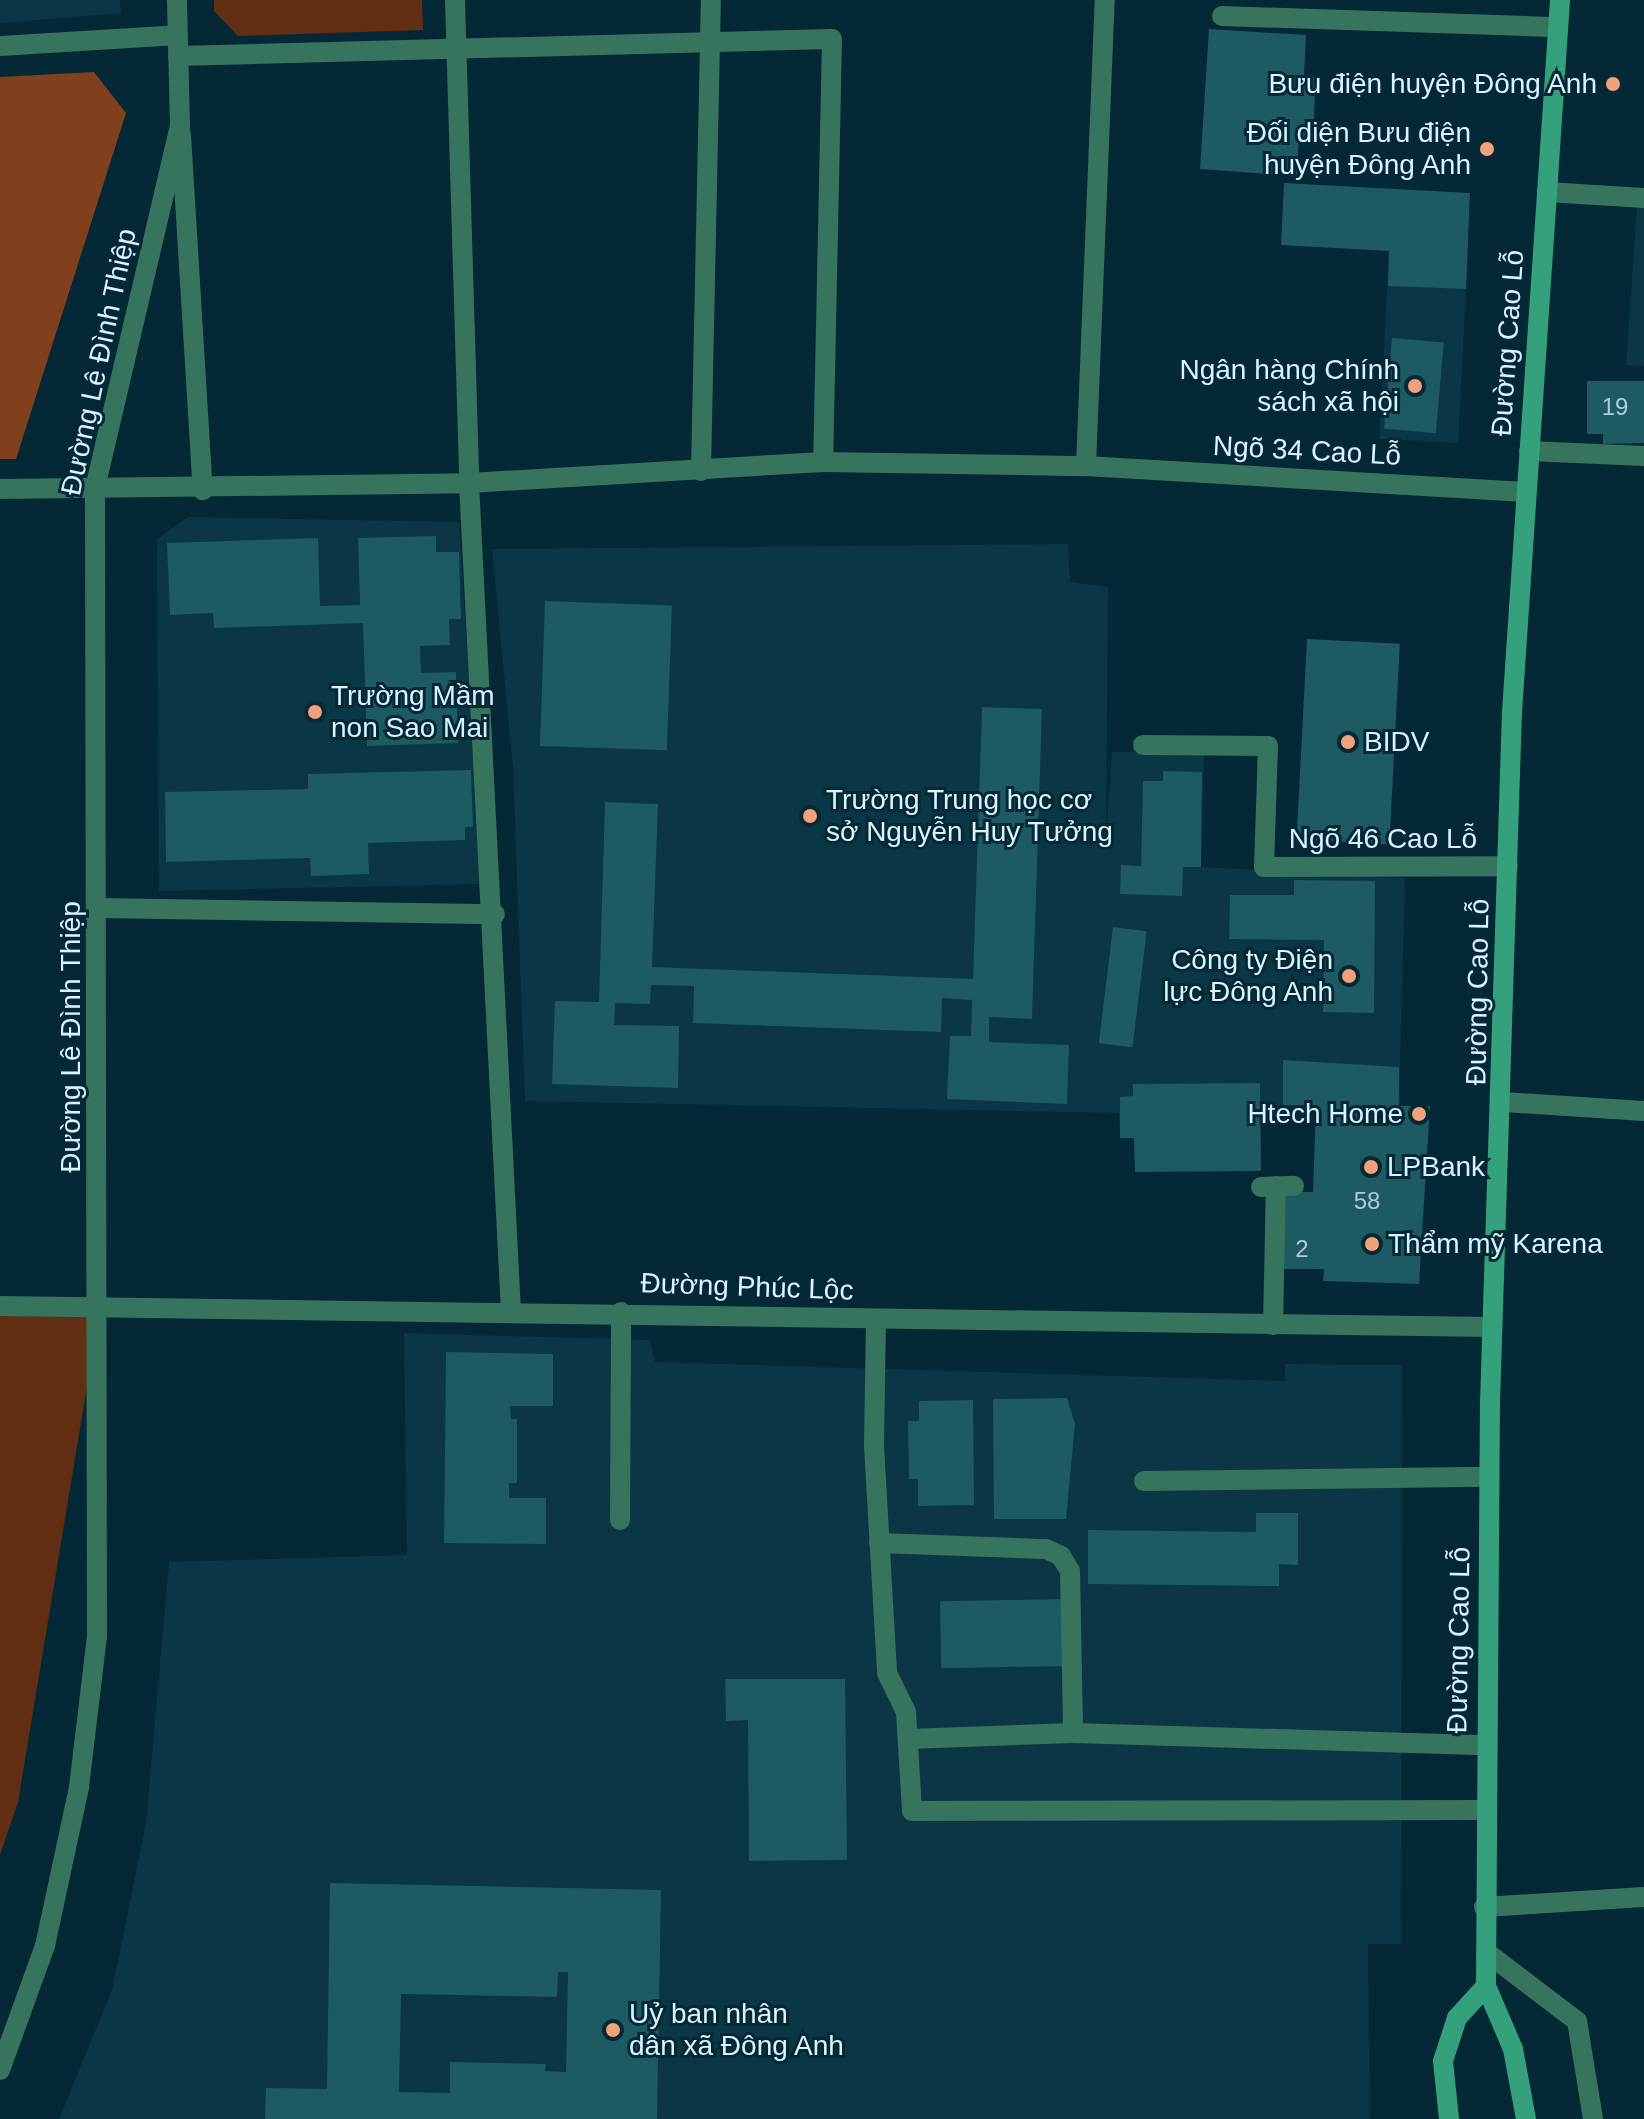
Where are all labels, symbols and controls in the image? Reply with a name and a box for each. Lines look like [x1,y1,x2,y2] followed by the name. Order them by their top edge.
[1267,67,1597,101] place label: Bưu điện huyện Đông Anh
[1604,75,1622,93] marker: Bưu điện huyện Đông Anh
[1247,116,1471,182] place label: Đối diện Bưu điện huyện Đông Anh
[1478,140,1496,158] marker: Đối diện Bưu điện huyện Đông Anh
[54,225,144,499] street label: Đường Lê Đình Thiệp
[1485,249,1531,437] street label: Đường Cao Lỗ
[1179,353,1399,419] place label: Ngân hàng Chính sách xã hội
[1406,377,1424,395] marker: Ngân hàng Chính sách xã hội
[1602,393,1628,421] house number: 19
[1212,429,1402,473] street label: Ngõ 34 Cao Lỗ
[331,679,495,745] place label: Trường Mầm non Sao Mai
[306,703,324,721] marker: Trường Mầm non Sao Mai
[1364,725,1429,759] place label: BIDV
[1339,733,1357,751] marker: BIDV
[826,783,1113,849] place label: Trường Trung học cơ sở Nguyễn Huy Tưởng
[801,807,819,825] marker: Trường Trung học cơ sở Nguyễn Huy Tưởng
[1289,822,1477,856] street label: Ngõ 46 Cao Lỗ
[1460,898,1496,1086] street label: Đường Cao Lỗ
[54,901,88,1173] street label: Đường Lê Đình Thiệp
[1162,943,1333,1009] place label: Công ty Điện lực Đông Anh
[1340,967,1358,985] marker: Công ty Điện lực Đông Anh
[1247,1097,1403,1131] place label: Htech Home
[1410,1105,1428,1123] marker: Htech Home
[1387,1150,1485,1184] place label: LPBank
[1362,1158,1380,1176] marker: LPBank
[1354,1187,1380,1215] house number: 58
[1388,1227,1603,1261] place label: Thẩm mỹ Karena
[1295,1235,1309,1263] house number: 2
[1363,1235,1381,1253] marker: Thẩm mỹ Karena
[640,1266,854,1308] street label: Đường Phúc Lộc
[1441,1546,1477,1734] street label: Đường Cao Lỗ
[629,1997,845,2063] place label: Uỷ ban nhân dân xã Đông Anh
[604,2021,622,2039] marker: Uỷ ban nhân dân xã Đông Anh

